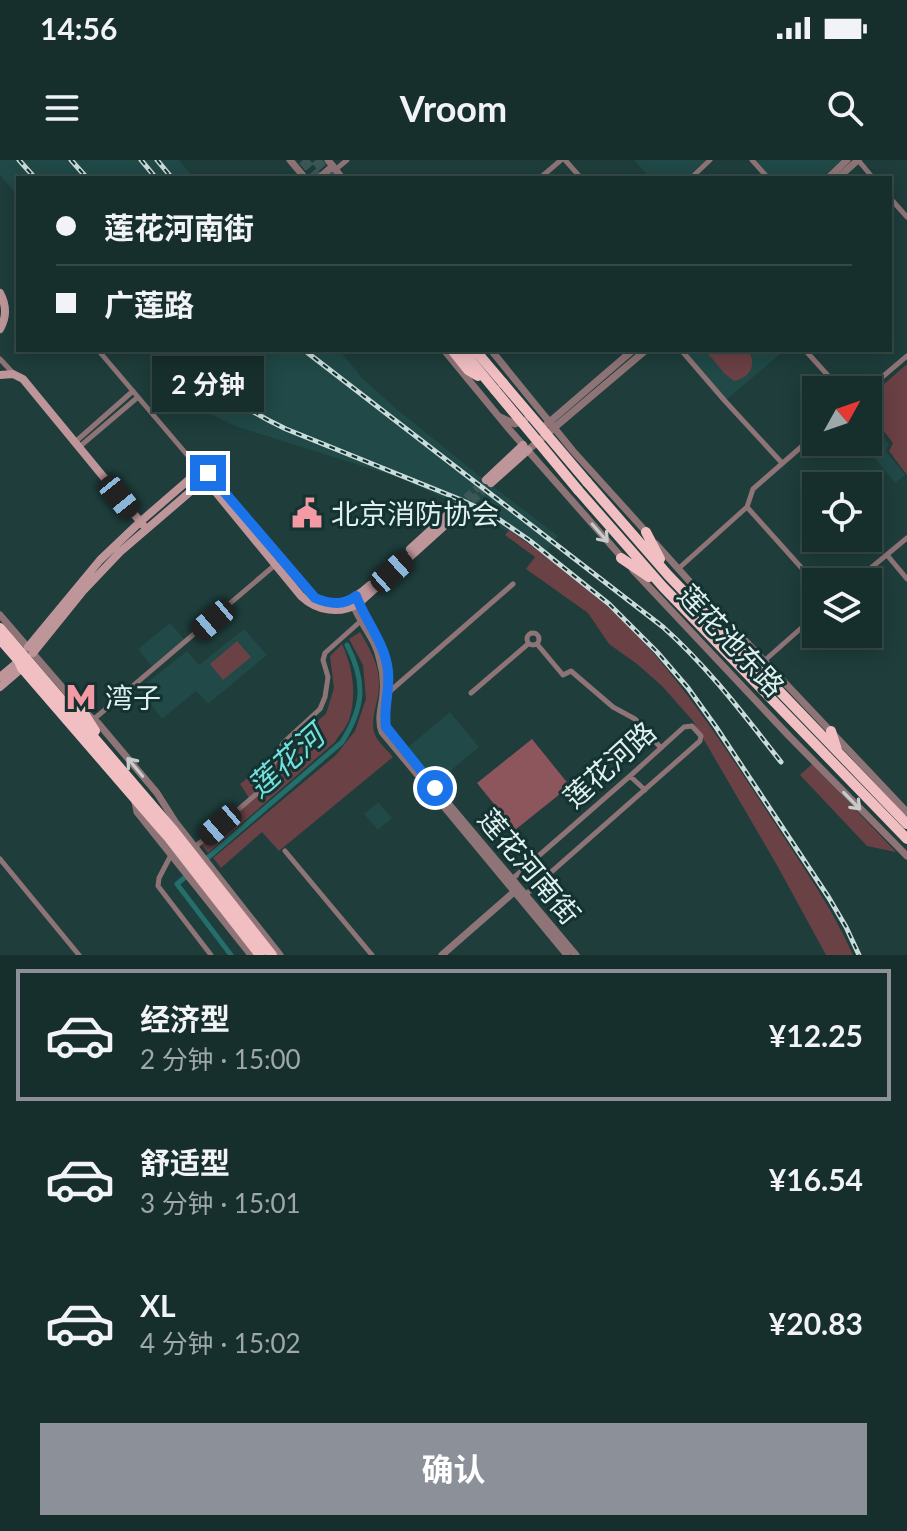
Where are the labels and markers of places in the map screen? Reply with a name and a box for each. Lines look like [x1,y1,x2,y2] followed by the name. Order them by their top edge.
[290,496,324,530] public building icon: 北京消防协会
[331,496,499,530] place label: 北京消防协会
[64,680,98,714] metro station icon: 湾子
[105,680,161,714] place label: 湾子

